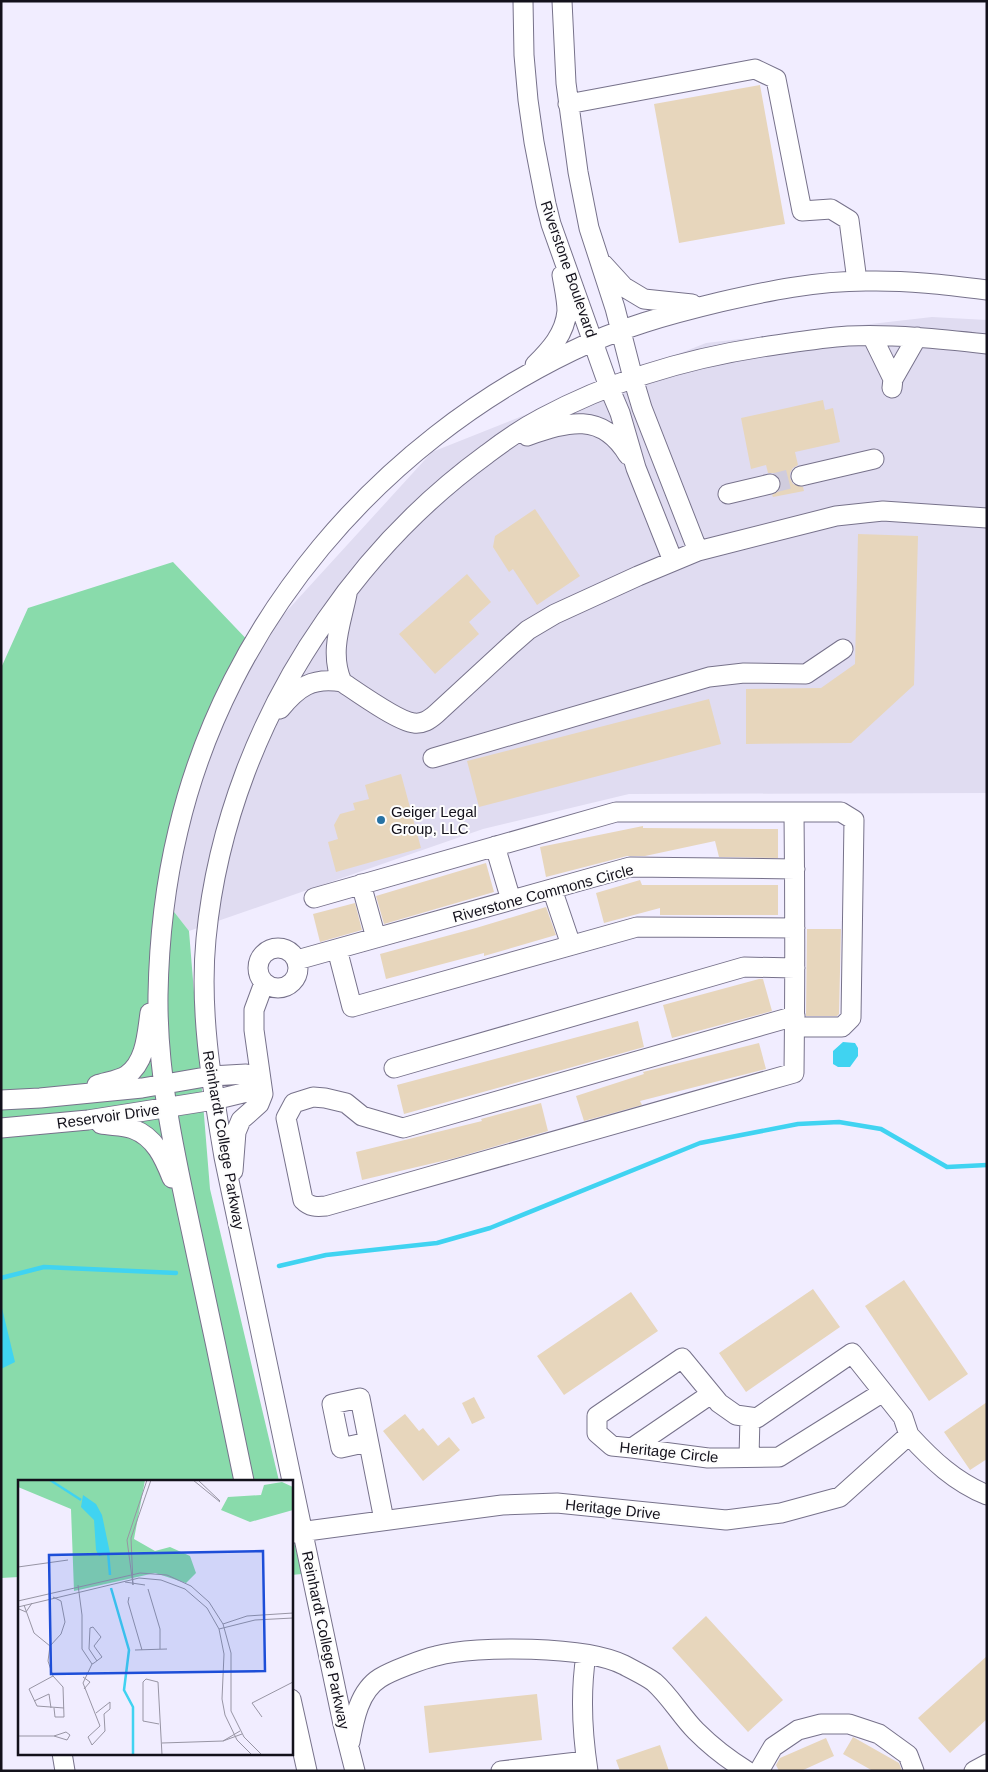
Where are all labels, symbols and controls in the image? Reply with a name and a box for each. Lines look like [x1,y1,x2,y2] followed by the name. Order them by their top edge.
[538,198,600,340] street label: Riverstone Boulevard
[391,803,477,837] place label: Geiger Legal Group, LLC
[375,814,387,826] marker: Geiger Legal Group, LLC
[451,861,635,925] street label: Riverstone Commons Circle
[200,1049,248,1231] street label: Reinhardt College Parkway
[56,1100,160,1132] street label: Reservoir Drive
[619,1438,719,1466] street label: Heritage Circle
[18,1480,292,1754] inset map
[564,1496,662,1522] street label: Heritage Drive
[299,1549,353,1731] street label: Reinhardt College Parkway

